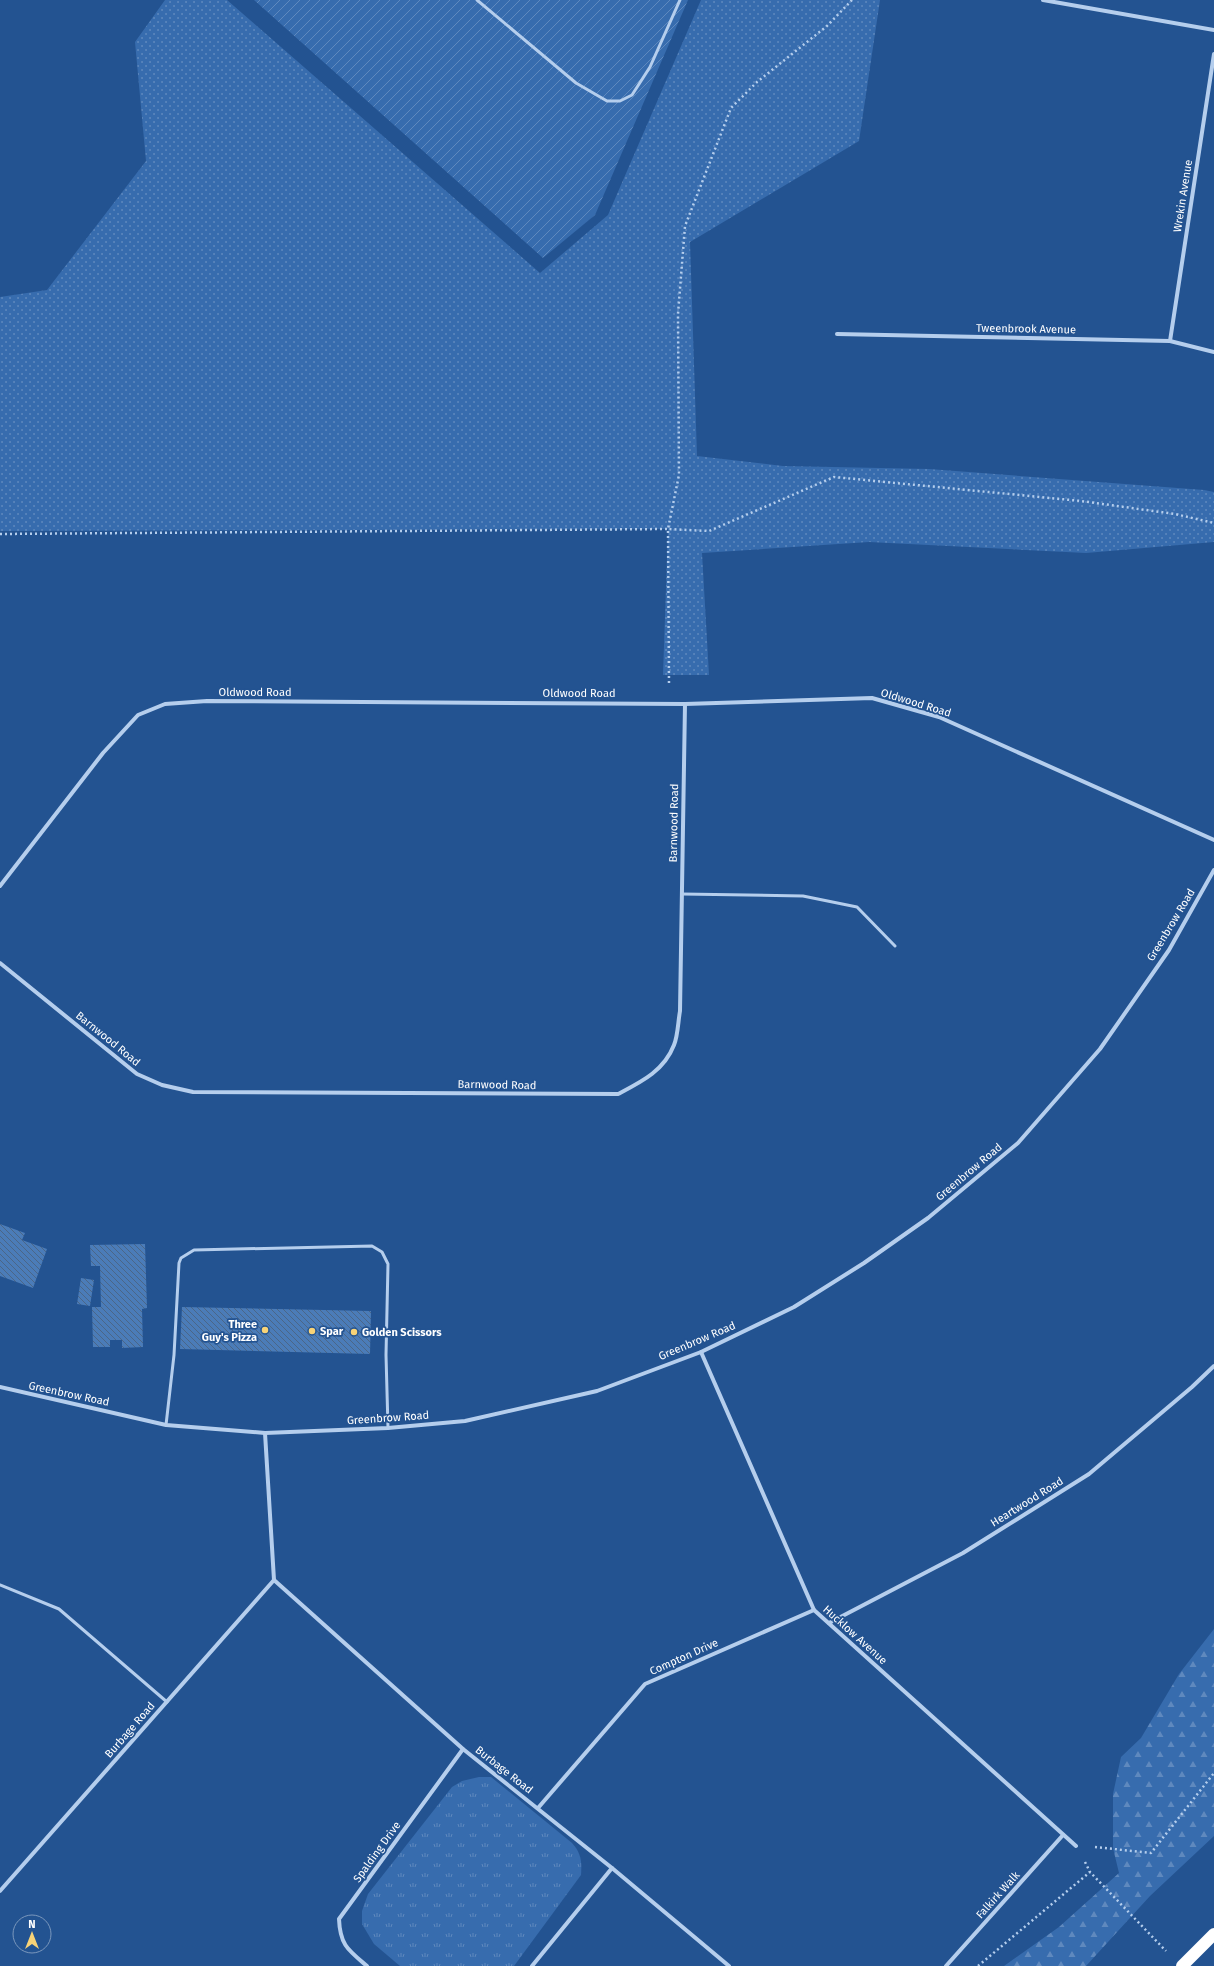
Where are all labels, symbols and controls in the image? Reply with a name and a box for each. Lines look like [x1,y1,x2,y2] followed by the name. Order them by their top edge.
[1171,159,1195,233] street label: Wrekin Avenue
[976,322,1076,336] street label: Tweenbrook Avenue
[219,686,291,699] street label: Oldwood Road
[879,686,953,720] street label: Oldwood Road
[543,687,615,700] street label: Oldwood Road
[667,783,681,863] street label: Barnwood Road
[1144,886,1198,964] street label: Greenbrow Road
[73,1009,143,1069] street label: Barnwood Road
[457,1078,537,1092] street label: Barnwood Road
[933,1141,1005,1203] street label: Greenbrow Road
[202,1318,257,1344] place label: Three Guy's Pizza
[657,1319,737,1363] street label: Greenbrow Road
[260,1325,270,1335] marker: Three Guy's Pizza
[320,1325,344,1338] place label: Spar
[307,1326,317,1336] marker: Spar
[362,1326,442,1339] place label: Golden Scissors
[349,1327,359,1337] marker: Golden Scissors
[27,1379,111,1409] street label: Greenbrow Road
[346,1409,430,1427] street label: Greenbrow Road
[988,1474,1066,1530] street label: Heartwood Road
[820,1603,890,1667] street label: Hucklow Avenue
[648,1636,720,1678] street label: Compton Drive
[102,1700,158,1760] street label: Burbage Road
[473,1743,535,1797] street label: Burbage Road
[351,1819,403,1885] street label: Spalding Drive
[973,1869,1023,1921] street label: Falkirk Walk
[12,1914,52,1954] north arrow
[28,1918,36,1931] text: N

